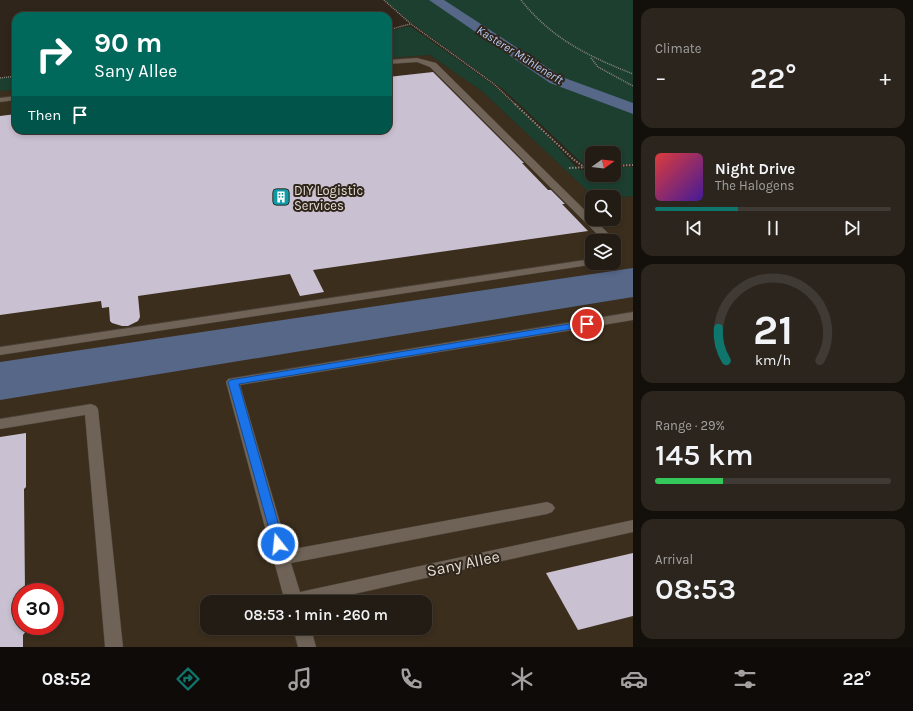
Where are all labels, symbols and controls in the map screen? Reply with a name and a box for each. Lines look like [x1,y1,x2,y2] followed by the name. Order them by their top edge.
[474,23,566,88] water label: Kasterer Mühlenerft
[94,26,162,59] text: 90 m
[28,28,80,80] icon: right
[655,41,701,56] text: Climate
[94,60,177,82] text: Sany Allee
[749,60,797,96] text: 22°
[655,65,667,91] text: −
[879,65,891,91] text: +
[69,104,91,126] icon: arrive
[28,106,61,124] text: Then
[585,146,621,182] north arrow
[585,146,621,270] map controls
[715,160,795,178] text: Night Drive
[715,178,794,193] text: The Halogens
[294,183,363,213] place label: DIY Logistic Services
[271,187,291,207] building icon: DIY Logistic Services
[585,190,621,226] button: search
[683,217,705,239] icon: previous
[762,217,784,239] icon: pause
[841,217,863,239] icon: next
[585,234,621,270] button: layers
[753,306,793,354] text: 21
[570,307,604,341] pin
[576,313,598,335] icon: arrive
[755,352,791,369] text: km/h
[655,418,725,433] text: Range · 29%
[655,437,754,473] text: 145 km
[257,523,299,565] position arrow
[425,547,501,580] street label: Sany Allee
[655,552,693,567] text: Arrival
[655,571,736,607] text: 08:53
[12,583,64,635] speed limit sign: 30
[244,606,388,624] text: 08:53 · 1 min · 260 m
[174,665,202,693] icon: directions
[286,665,314,693] icon: music
[397,665,425,693] icon: phone
[508,665,536,693] icon: climate
[620,665,648,693] icon: car
[731,665,759,693] icon: filters
[42,668,91,690] text: 08:52
[842,668,871,690] text: 22°

